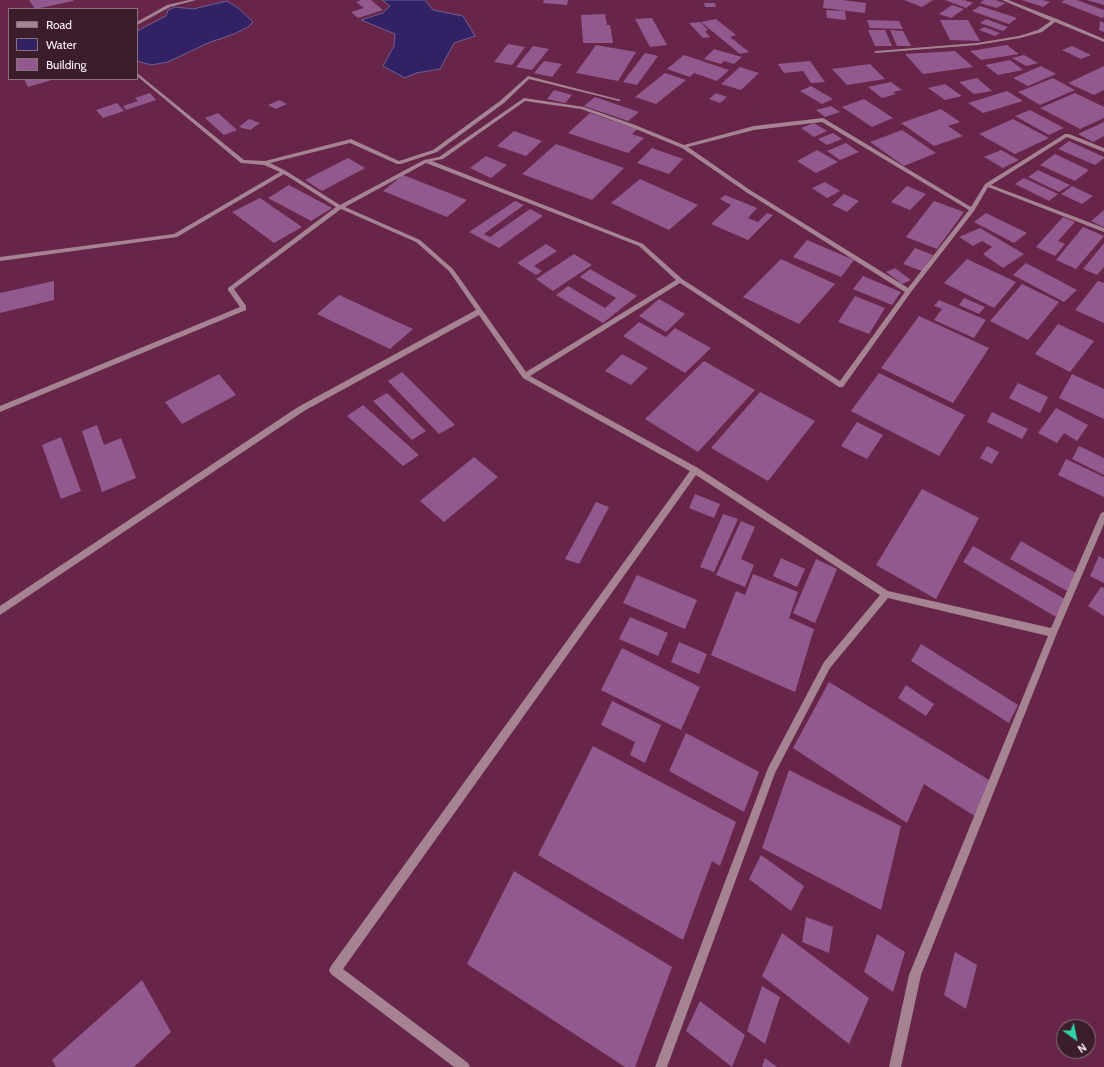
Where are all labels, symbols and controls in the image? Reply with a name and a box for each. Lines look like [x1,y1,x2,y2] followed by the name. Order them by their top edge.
[8,8,138,80] legend
[46,17,72,32] text: Road
[46,37,76,52] text: Water
[46,57,87,72] text: Building
[1056,1019,1096,1059] north arrow
[1075,1040,1089,1056] text: N

